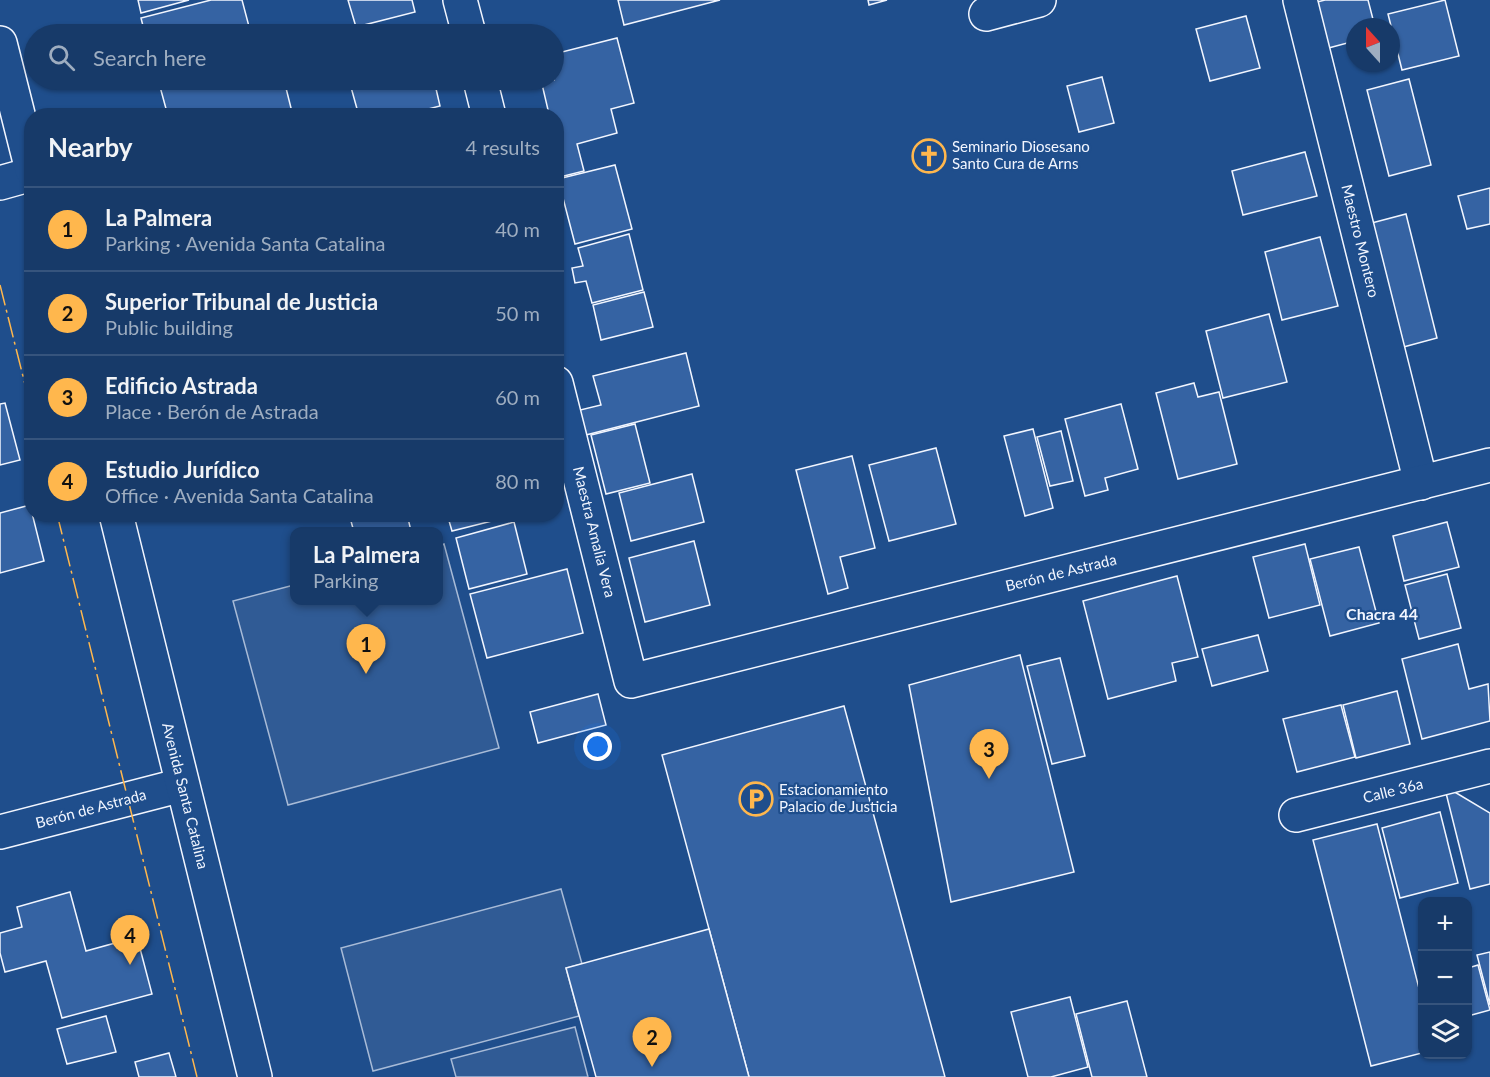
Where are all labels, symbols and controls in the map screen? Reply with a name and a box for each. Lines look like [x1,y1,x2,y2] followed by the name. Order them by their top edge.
[1346,18,1400,72] north arrow
[24,24,564,90] search box
[45,41,78,74] icon: search
[93,44,206,71] text: Search here
[48,131,133,163] text: Nearby
[465,135,540,159] text: 4 results
[952,137,1090,172] place label: Seminario Diosesano Santo Cura de Arns
[911,138,947,174] church icon: Seminario Diosesano Santo Cura de Arns
[1338,182,1384,299] street label: Maestro Montero
[105,204,212,231] text: La Palmera
[62,217,73,241] text: 1
[495,217,540,241] text: 40 m
[105,231,386,255] text: Parking · Avenida Santa Catalina
[105,288,378,315] text: Superior Tribunal de Justicia
[62,301,73,325] text: 2
[495,301,540,325] text: 50 m
[105,315,233,339] text: Public building
[105,372,258,399] text: Edificio Astrada
[62,385,73,409] text: 3
[495,385,540,409] text: 60 m
[105,399,319,423] text: Place · Berón de Astrada
[105,456,260,483] text: Estudio Jurídico
[570,464,620,599] street label: Maestra Amalia Vera
[62,469,73,493] text: 4
[495,469,540,493] text: 80 m
[105,483,374,507] text: Office · Avenida Santa Catalina
[290,527,443,605] popup
[313,541,420,568] text: La Palmera
[1003,550,1118,595] street label: Berón de Astrada
[313,568,378,592] text: Parking
[1346,604,1418,623] district label: Chacra 44
[346,624,386,674] pin: 1
[159,721,213,871] street label: Avenida Santa Catalina
[970,730,1008,779] pin: 3
[583,732,612,761] your location
[1361,774,1425,806] street label: Calle 36a
[779,780,898,815] place label: Estacionamiento Palacio de Justicia
[738,781,774,817] parking icon: Estacionamiento Palacio de Justicia
[33,785,148,831] street label: Berón de Astrada
[1418,897,1472,1059] map controls
[1418,897,1472,951] button: +
[110,916,150,965] pin: 4
[1418,951,1472,1005] button: −
[1418,1005,1472,1059] button: layers
[632,1018,672,1067] pin: 2

